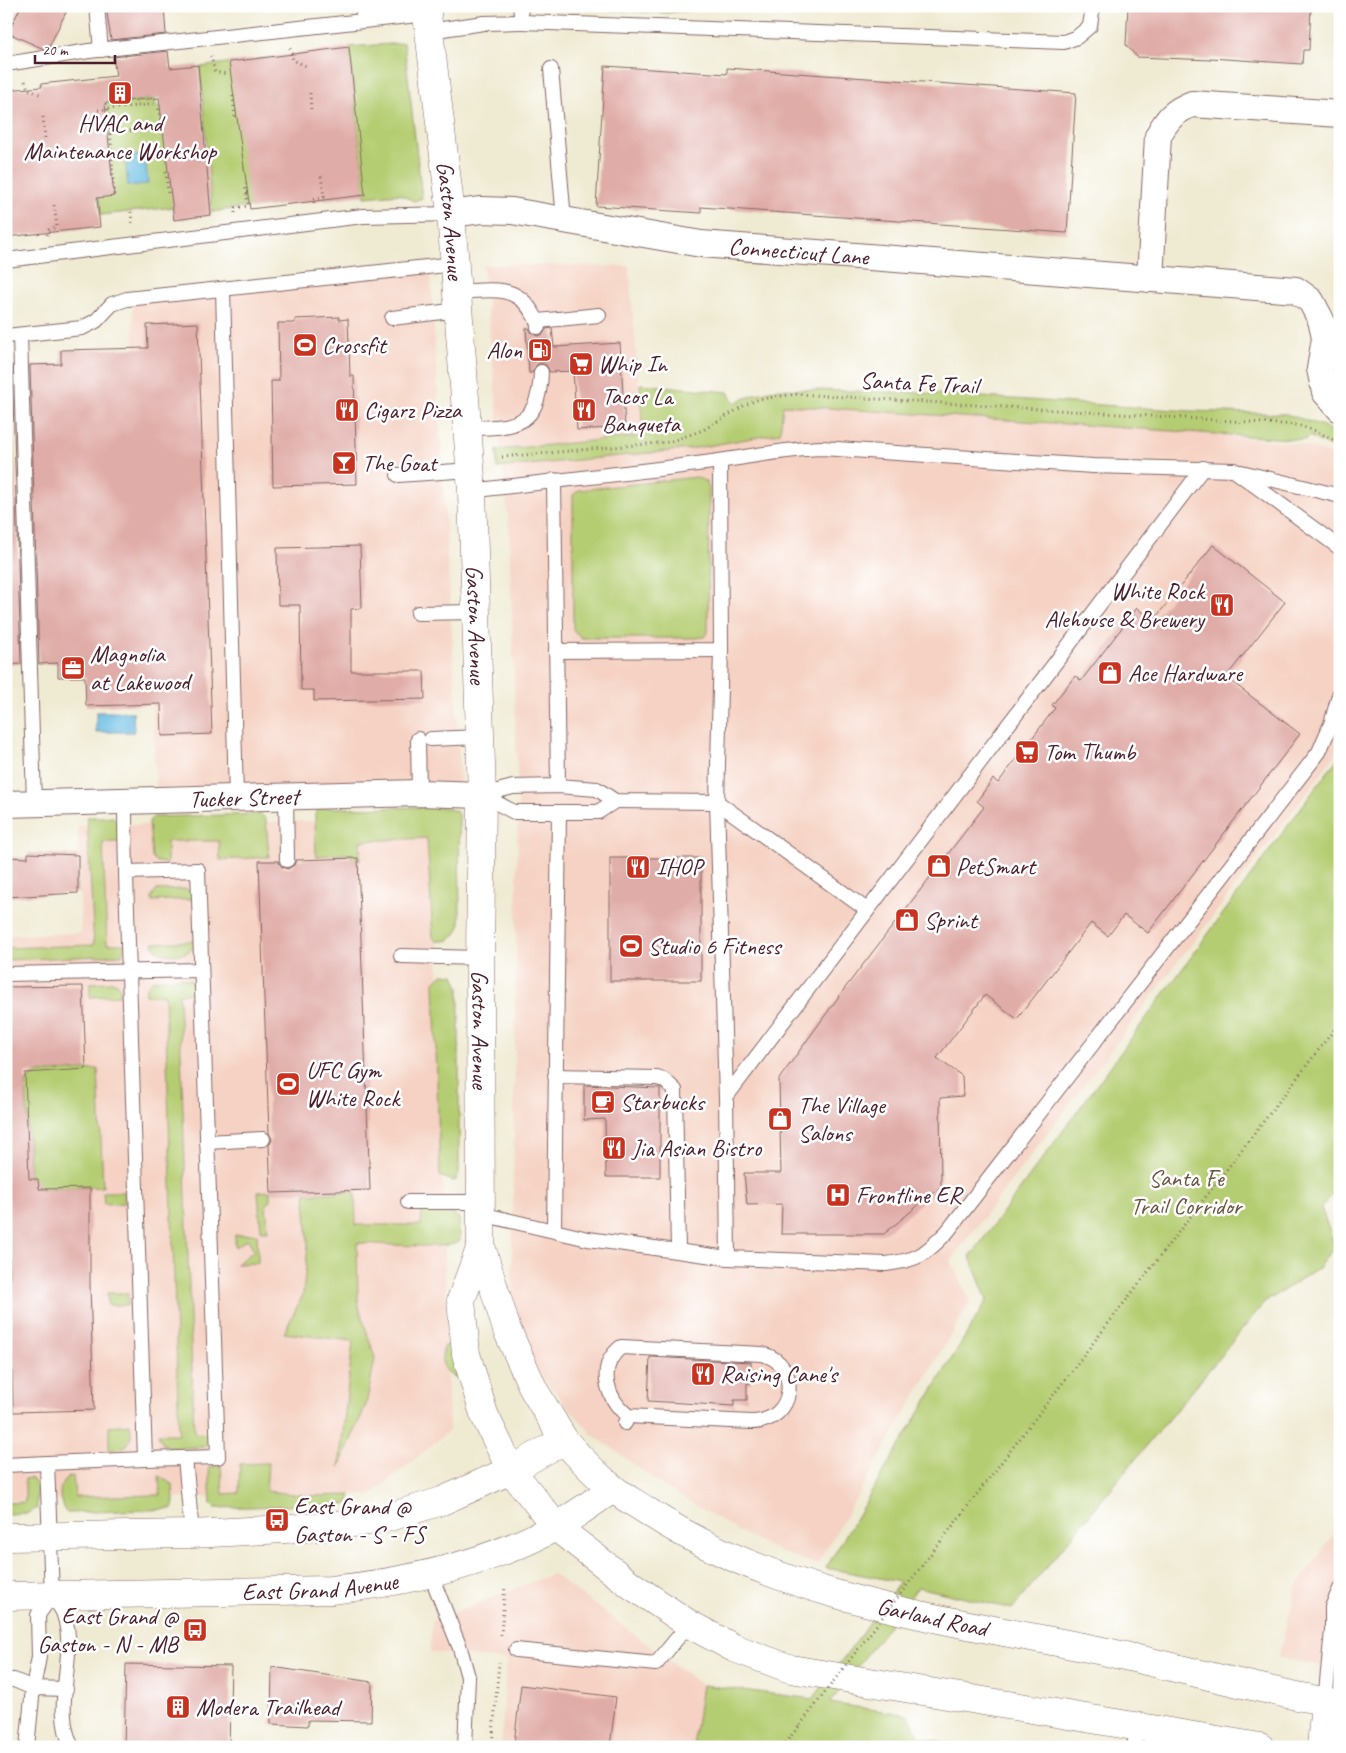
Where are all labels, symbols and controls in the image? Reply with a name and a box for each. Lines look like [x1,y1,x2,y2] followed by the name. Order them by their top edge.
[35,32,115,64] scale bar
[42,41,69,60] text: 20 m
[107,80,133,106] building icon: HVAC and Maintenance Workshop
[24,108,217,166] place label: HVAC and Maintenance Workshop
[430,160,471,283] street label: Gaston Avenue
[728,231,872,272] street label: Connecticut Lane
[322,330,388,360] place label: Crossfit
[292,332,318,358] sports icon: Crossfit
[487,335,522,365] place label: Alon
[527,337,553,363] fuel station icon: Alon
[598,349,668,379] place label: Whip In
[568,351,594,377] supermarket icon: Whip In
[859,365,983,401] street label: Santa Fe Trail
[602,381,681,439] place label: Tacos La Banqueta
[364,395,463,425] place label: Cigarz Pizza
[334,397,360,423] restaurant icon: Cigarz Pizza
[571,397,597,423] restaurant icon: Tacos La Banqueta
[362,448,438,478] place label: The Goat
[331,450,357,476] bar icon: The Goat
[459,565,493,687] street label: Gaston Avenue
[1045,576,1206,634] place label: White Rock Alehouse & Brewery
[1209,592,1235,618] restaurant icon: White Rock Alehouse & Brewery
[90,639,193,697] place label: Magnolia at Lakewood
[60,655,86,681] office icon: Magnolia at Lakewood
[1128,658,1244,688] place label: Ace Hardware
[1097,660,1123,686] shop icon: Ace Hardware
[1044,737,1137,767] place label: Tom Thumb
[1014,739,1040,765] supermarket icon: Tom Thumb
[189,781,302,814] street label: Tucker Street
[956,851,1037,881] place label: PetSmart
[656,852,705,882] place label: IHOP
[926,853,952,879] shop icon: PetSmart
[625,854,651,880] restaurant icon: IHOP
[924,905,979,935] place label: Sprint
[894,907,920,933] shop icon: Sprint
[648,931,783,961] place label: Studio 6 Fitness
[618,933,644,959] sports icon: Studio 6 Fitness
[465,970,495,1091] street label: Gaston Avenue
[306,1055,402,1113] place label: UFC Gym White Rock
[275,1071,301,1097] sports icon: UFC Gym White Rock
[620,1087,706,1117] place label: Starbucks
[590,1089,616,1115] cafe icon: Starbucks
[798,1090,887,1148] place label: The Village Salons
[767,1106,793,1132] shop icon: The Village Salons
[631,1133,763,1163] place label: Jia Asian Bistro
[601,1135,627,1161] restaurant icon: Jia Asian Bistro
[1131,1163,1244,1221] park label: Santa Fe Trail Corridor
[856,1180,964,1210] place label: Frontline ER
[825,1182,851,1208] hospital icon: Frontline ER
[720,1359,840,1389] place label: Raising Cane's
[690,1361,716,1387] restaurant icon: Raising Cane's
[294,1491,428,1549] place label: East Grand @ Gaston - S - FS
[264,1507,290,1533] bus stop icon: East Grand @ Gaston - S - FS
[242,1565,402,1607] street label: East Grand Avenue
[874,1591,993,1644] street label: Garland Road
[38,1601,180,1659] place label: East Grand @ Gaston - N - MB
[182,1617,208,1643] bus stop icon: East Grand @ Gaston - N - MB
[196,1692,343,1722] place label: Modera Trailhead
[165,1694,191,1720] building icon: Modera Trailhead

